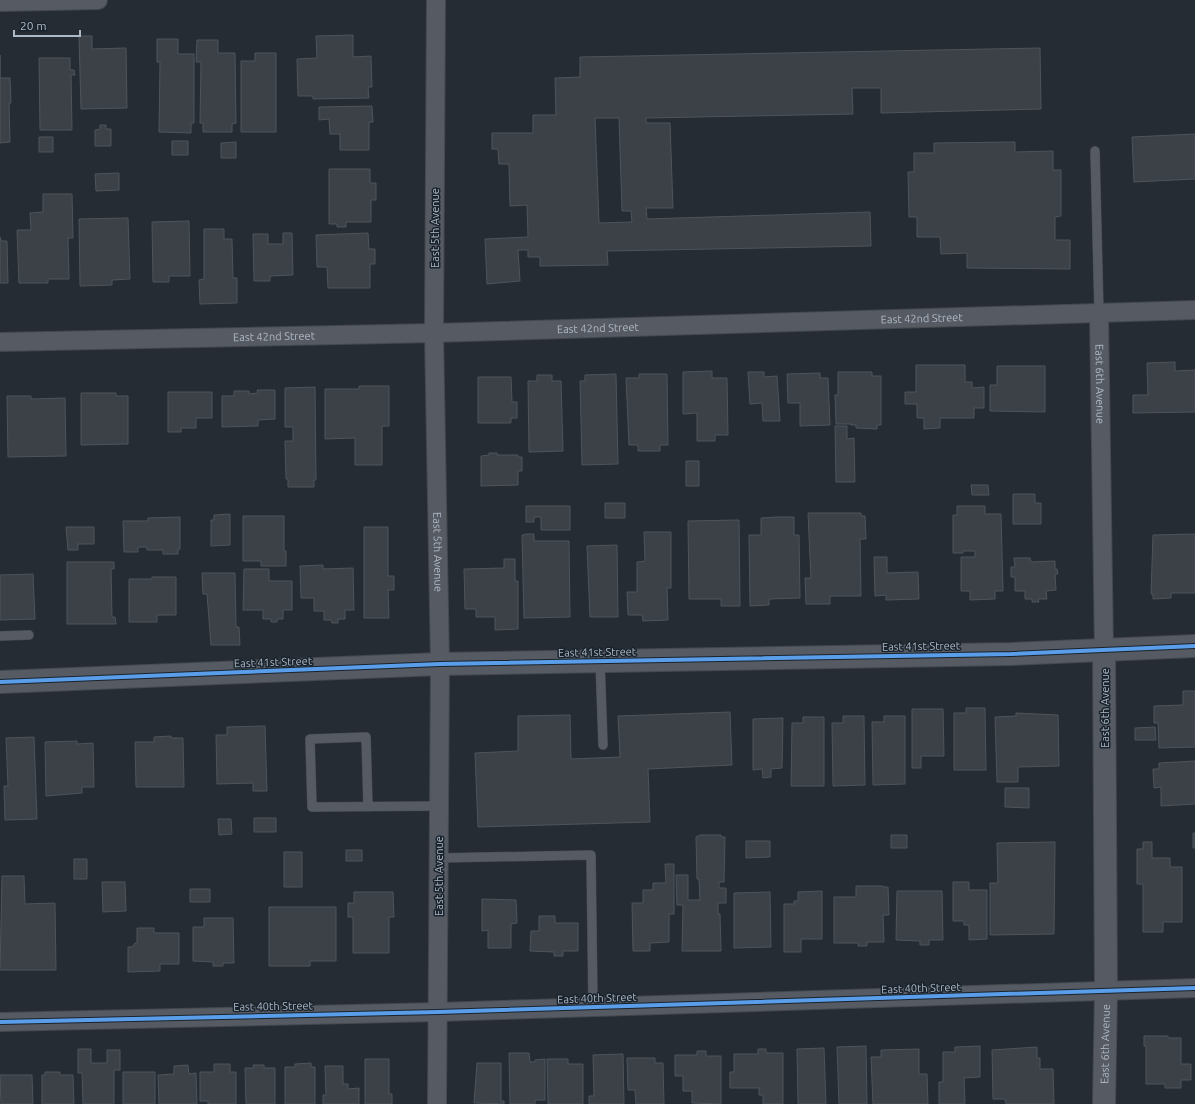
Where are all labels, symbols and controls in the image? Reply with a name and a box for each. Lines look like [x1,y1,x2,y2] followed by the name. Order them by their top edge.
[14,12,80,38] scale bar
[20,19,47,32] text: 20 m
[429,188,441,268] street label: East 5th Avenue
[881,311,963,325] street label: East 42nd Street
[557,321,640,335] street label: East 42nd Street
[233,329,316,343] street label: East 42nd Street
[1093,344,1107,424] street label: East 6th Avenue
[431,512,445,592] street label: East 5th Avenue
[882,639,961,653] street label: East 41st Street
[558,645,637,659] street label: East 41st Street
[234,655,313,669] street label: East 41st Street
[1099,668,1111,748] street label: East 6th Avenue
[433,836,445,916] street label: East 5th Avenue
[881,981,962,995] street label: East 40th Street
[557,991,638,1005] street label: East 40th Street
[233,999,314,1013] street label: East 40th Street
[1098,1004,1112,1084] street label: East 6th Avenue

